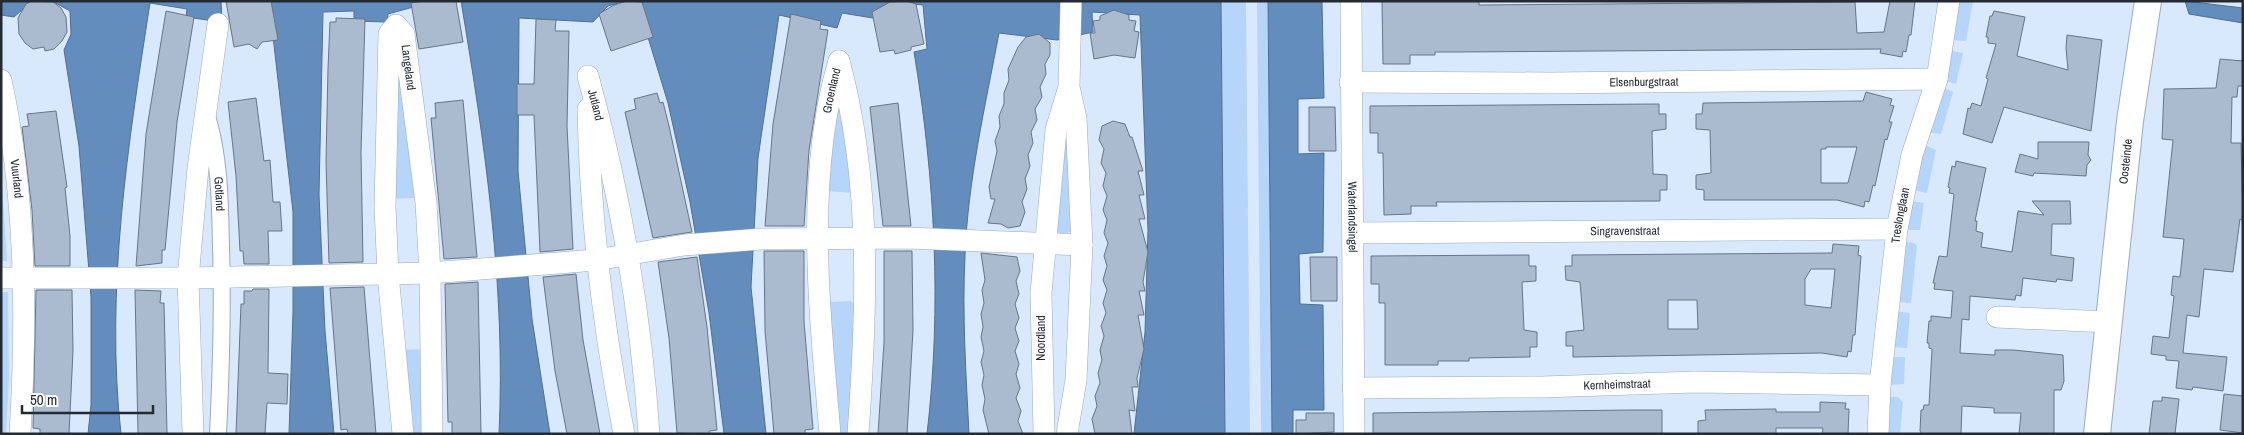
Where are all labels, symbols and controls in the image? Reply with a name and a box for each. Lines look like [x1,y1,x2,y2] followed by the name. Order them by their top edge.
[397,44,419,91] street label: Langeland
[819,66,845,114] street label: Groenland
[1609,74,1679,90] street label: Elsenburgstraat
[584,88,607,122] street label: Jutland
[2115,138,2136,185] street label: Oosteinde
[7,158,27,199] street label: Vuurland
[210,176,228,211] street label: Gotland
[1344,181,1361,252] street label: Waterlandsingel
[1888,186,1913,244] street label: Treslonglaan
[1590,223,1660,239] street label: Singravenstraat
[1033,315,1049,361] street label: Noordland
[1583,375,1651,394] street label: Kernheimstraat
[22,382,154,414] scale bar
[30,389,57,410] text: 50 m

